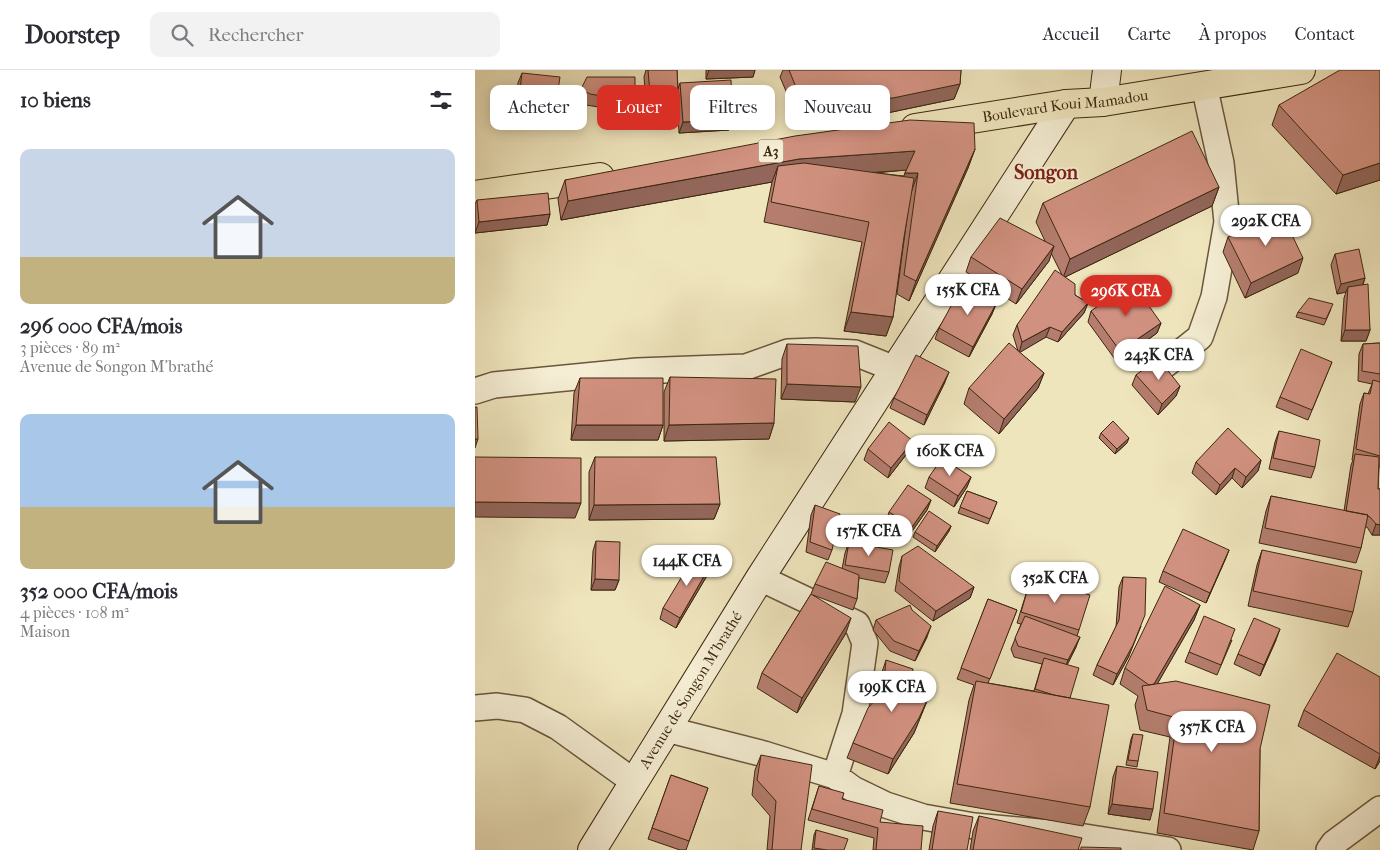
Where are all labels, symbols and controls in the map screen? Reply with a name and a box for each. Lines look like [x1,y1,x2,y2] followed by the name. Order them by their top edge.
[150,12,500,57] search box
[25,21,120,49] text: Doorstep
[168,21,196,49] icon: search
[208,24,304,46] text: Rechercher
[1043,24,1100,45] text: Accueil
[1128,24,1171,45] text: Carte
[1199,24,1266,45] text: À propos
[1294,24,1355,45] text: Contact
[490,85,587,130] chip: Acheter
[597,85,680,130] chip: Louer
[690,85,775,130] chip: Filtres
[785,85,890,130] chip: Nouveau
[427,86,455,114] icon: filters
[981,86,1150,126] street label: Boulevard Koui Mamadou
[20,88,91,112] text: 10 biens
[759,140,783,162] road number: A3
[1014,161,1078,184] district label: Songon
[193,182,283,272] icon: home
[1214,204,1318,247] pin: 292K CFA
[1231,211,1301,230] text: 292K CFA
[916,274,1020,316] pin: 155K CFA
[1074,274,1178,317] pin: 296K CFA
[936,280,1000,299] text: 155K CFA
[1091,281,1161,300] text: 296K CFA
[20,314,183,338] text: 296 000 CFA/mois
[20,338,120,357] text: 3 pièces · 89 m²
[1107,338,1211,381] pin: 243K CFA
[1125,345,1193,364] text: 243K CFA
[20,357,213,376] text: Avenue de Songon M'brathé
[898,434,1002,477] pin: 160K CFA
[916,441,984,460] text: 160K CFA
[193,447,283,537] icon: home
[817,514,921,557] pin: 157K CFA
[837,521,901,540] text: 157K CFA
[635,544,739,587] pin: 144K CFA
[652,551,722,570] text: 144K CFA
[1003,562,1107,604] pin: 352K CFA
[1022,568,1088,587] text: 352K CFA
[20,579,178,603] text: 352 000 CFA/mois
[20,603,129,622] text: 4 pièces · 108 m²
[635,608,746,773] street label: Avenue de Songon M'brathé
[20,622,70,641] text: Maison
[840,670,944,713] pin: 199K CFA
[858,677,926,696] text: 199K CFA
[1160,710,1264,753] pin: 357K CFA
[1179,717,1245,736] text: 357K CFA

